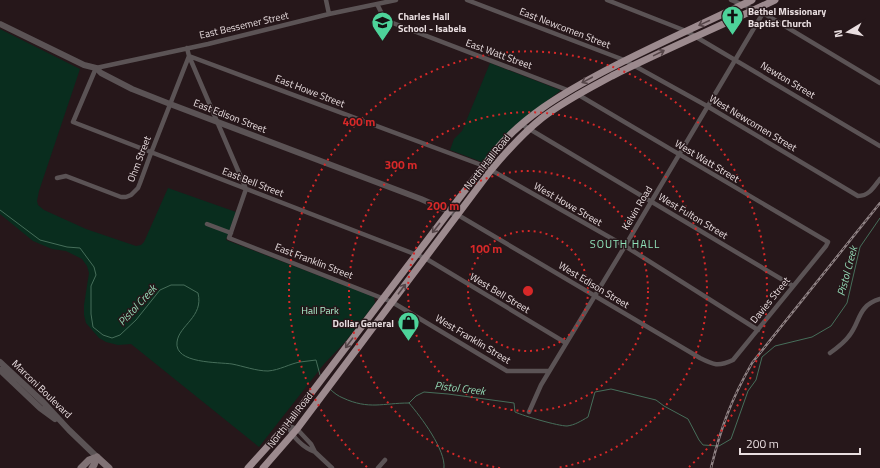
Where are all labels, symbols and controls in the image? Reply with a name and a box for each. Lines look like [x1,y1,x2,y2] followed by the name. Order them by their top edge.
[517,4,613,52] street label: East Newcomen Street
[719,4,745,37] church icon: Bethel Missionary Baptist Church
[748,4,826,31] place label: Bethel Missionary Baptist Church
[198,7,291,43] street label: East Bessemer Street
[370,9,396,42] school or university icon: Charles Hall School - Isabela
[398,9,466,36] place label: Charles Hall School - Isabela
[828,12,868,52] north arrow
[698,20,710,27] one-way arrow
[830,29,847,39] text: N
[464,35,535,73] street label: East Watt Street
[653,49,665,56] one-way arrow
[758,58,819,103] street label: Newton Street
[273,71,347,111] street label: East Howe Street
[581,77,593,84] one-way arrow
[706,91,800,155] street label: West Newcomen Street
[191,95,269,137] street label: East Edison Street
[343,112,375,131] text: 400 m
[460,131,514,193] street label: North Hall Road
[123,133,155,184] street label: Ohm Street
[672,136,742,186] street label: West Watt Street
[385,155,417,174] text: 300 m
[220,163,286,201] street label: East Bell Street
[531,178,605,230] street label: West Howe Street
[618,183,656,233] street label: Kelvin Road
[655,189,731,243] street label: West Fulton Street
[427,196,459,215] text: 200 m
[432,222,441,233] one-way arrow
[590,236,660,252] district label: SOUTH HALL
[273,239,356,283] street label: East Franklin Street
[470,239,502,258] text: 100 m
[833,243,862,298] water label: Pistol Creek
[556,258,633,312] street label: West Edison Street
[467,269,533,317] street label: West Bell Street
[747,273,794,327] street label: Davies Street
[114,280,161,329] water label: Pistol Creek
[398,284,406,295] one-way arrow
[521,284,535,298] centre of rings
[301,303,339,318] park label: Hall Park
[396,310,422,343] shop icon: Dollar General
[432,311,514,368] street label: West Franklin Street
[333,316,394,331] place label: Dollar General
[345,337,354,348] one-way arrow
[9,356,75,422] street label: Marconi Boulevard
[434,377,487,399] water label: Pistol Creek
[264,389,316,451] street label: North Hall Road
[740,430,860,456] scale bar
[746,434,779,453] text: 200 m

